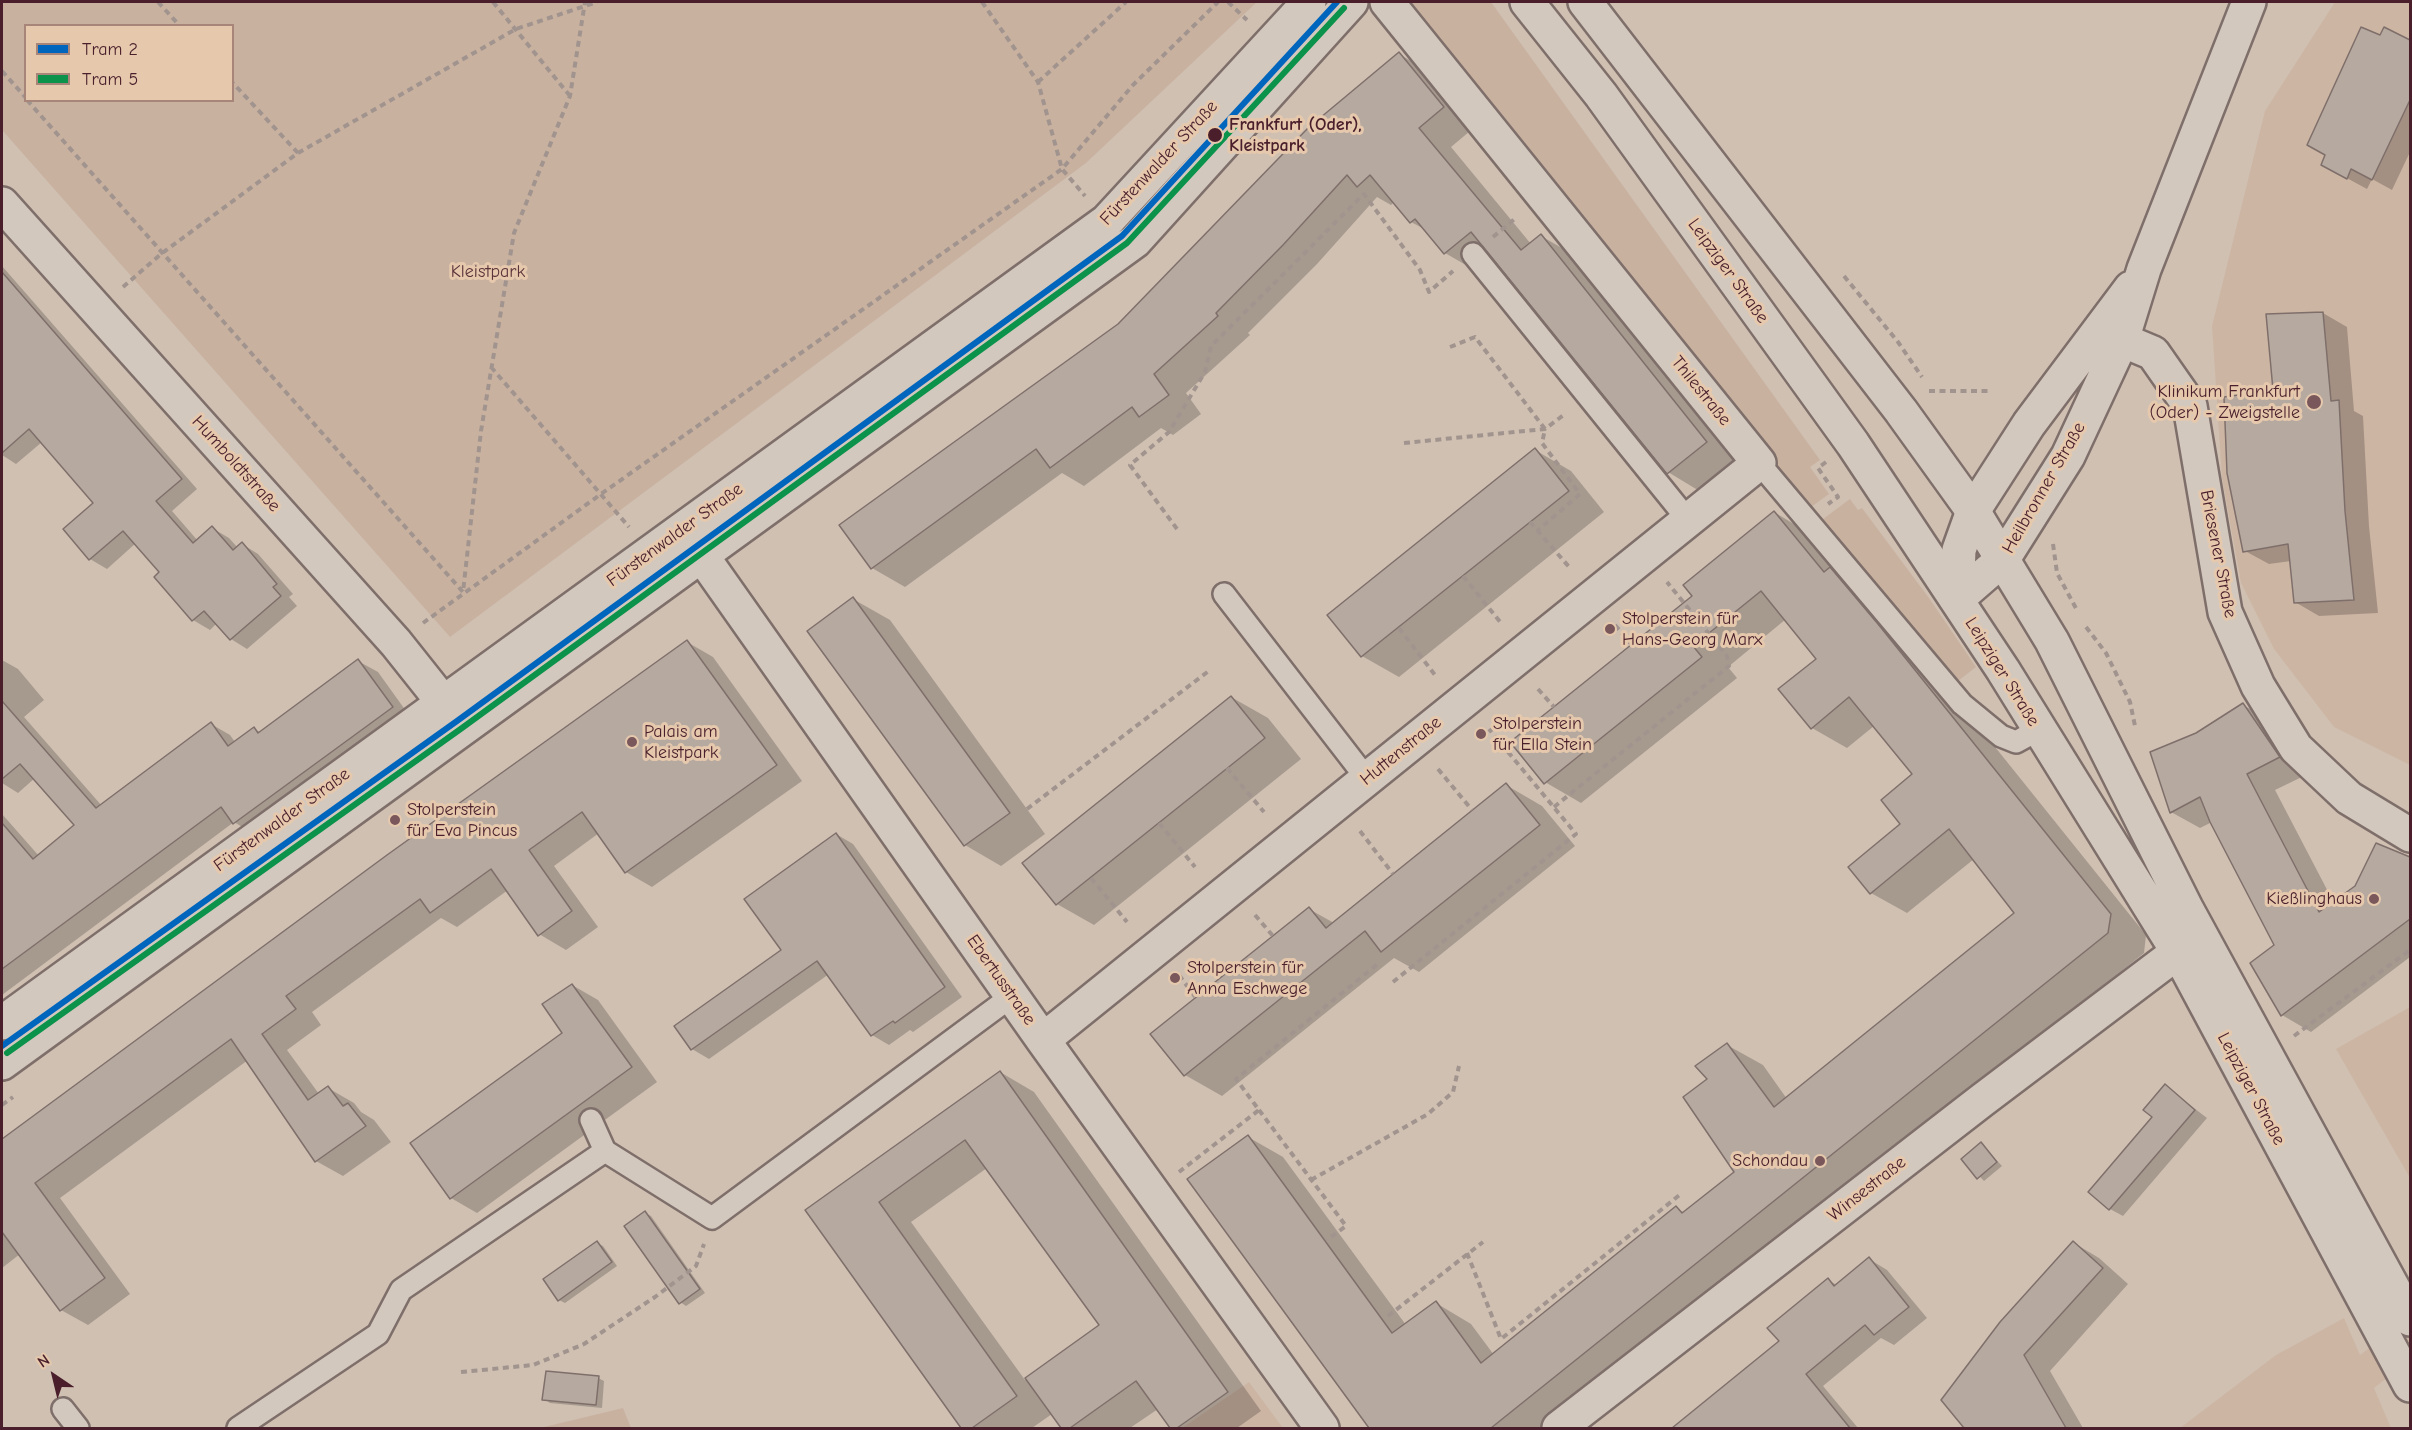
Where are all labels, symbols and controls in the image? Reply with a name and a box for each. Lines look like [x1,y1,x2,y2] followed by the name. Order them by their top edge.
[24,24,234,102] legend
[82,39,138,60] text: Tram 2
[82,69,138,90] text: Tram 5
[1096,96,1222,230] street label: Fürstenwalder Straße
[1229,114,1362,156] place label: Frankfurt (Oder), Kleistpark
[1206,126,1224,144] marker: Frankfurt (Oder), Kleistpark
[1683,214,1773,328] street label: Leipziger Straße
[451,261,525,283] park label: Kleistpark
[1666,352,1736,430] street label: Thilestraße
[2149,381,2300,424] place label: Klinikum Frankfurt (Oder) - Zweigstelle
[2305,393,2323,411] marker: Klinikum Frankfurt (Oder) - Zweigstelle
[187,411,285,517] street label: Humboldtstraße
[1998,419,2090,557] street label: Heilbronner Straße
[603,478,747,592] street label: Fürstenwalder Straße
[2195,488,2241,620] street label: Briesener Straße
[1622,608,1763,650] place label: Stolperstein für Hans-Georg Marx
[1960,614,2044,730] street label: Leipziger Straße
[1603,622,1617,636] marker: Stolperstein für Hans-Georg Marx
[1356,712,1446,790] street label: Huttenstraße
[1493,713,1592,756] place label: Stolperstein für Ella Stein
[644,721,718,764] place label: Palais am Kleistpark
[1474,727,1488,741] marker: Stolperstein für Ella Stein
[625,735,639,749] marker: Palais am Kleistpark
[210,763,354,877] street label: Fürstenwalder Straße
[407,799,517,842] place label: Stolperstein für Eva Pincus
[388,813,402,827] marker: Stolperstein für Eva Pincus
[2266,888,2362,910] place label: Kießlinghaus
[2367,892,2381,906] marker: Kießlinghaus
[962,931,1040,1029] street label: Ebertusstraße
[1187,957,1307,1000] place label: Stolperstein für Anna Eschwege
[1168,971,1182,985] marker: Stolperstein für Anna Eschwege
[2212,1029,2290,1149] street label: Leipziger Straße
[1732,1150,1808,1172] place label: Schondau
[1824,1152,1910,1226] street label: Winsestraße
[1813,1154,1827,1168] marker: Schondau
[24,1346,84,1406] north arrow
[34,1351,53,1372] text: N

